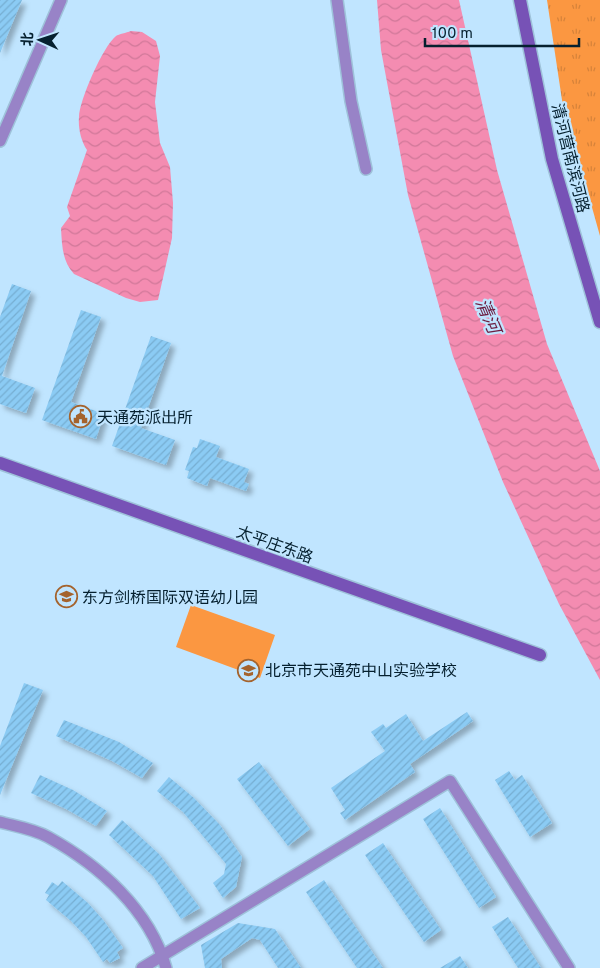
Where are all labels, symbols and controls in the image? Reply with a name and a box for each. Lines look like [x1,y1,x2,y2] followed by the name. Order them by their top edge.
[15,15,65,65] north arrow
[425,15,579,47] scale bar
[432,25,473,44] text: 100 m
[20,32,37,47] text: 北
[546,102,592,215] street label: 清河营南滨河路
[469,296,505,340] water label: 清河
[69,405,93,429] public building icon: 天通苑派出所
[97,409,193,429] place label: 天通苑派出所
[233,523,315,569] street label: 太平庄东路
[54,585,78,609] school or university icon: 东方剑桥国际双语幼儿园
[82,589,258,609] place label: 东方剑桥国际双语幼儿园
[237,658,261,682] school or university icon: 北京市天通苑中山实验学校
[265,662,457,682] place label: 北京市天通苑中山实验学校

